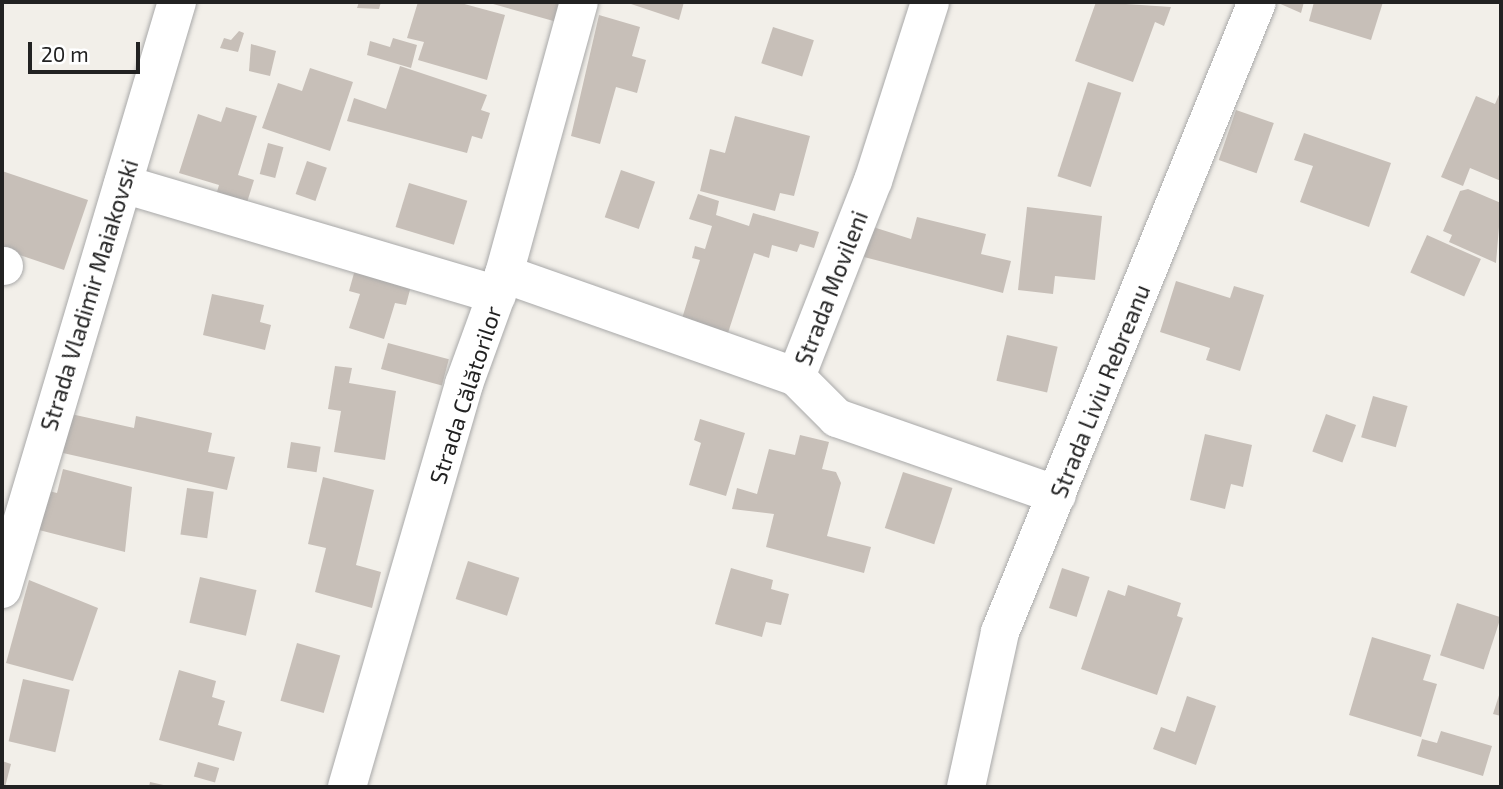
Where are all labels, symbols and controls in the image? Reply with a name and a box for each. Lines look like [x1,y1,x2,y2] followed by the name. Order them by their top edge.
[32,28,144,72] scale bar
[41,41,89,66] text: 20 m
[34,155,144,435] street label: Strada Vladimir Maiakovski
[789,207,873,369] street label: Strada Movileni
[1045,280,1155,502] street label: Strada Liviu Rebreanu
[423,303,507,487] street label: Strada Călătorilor

